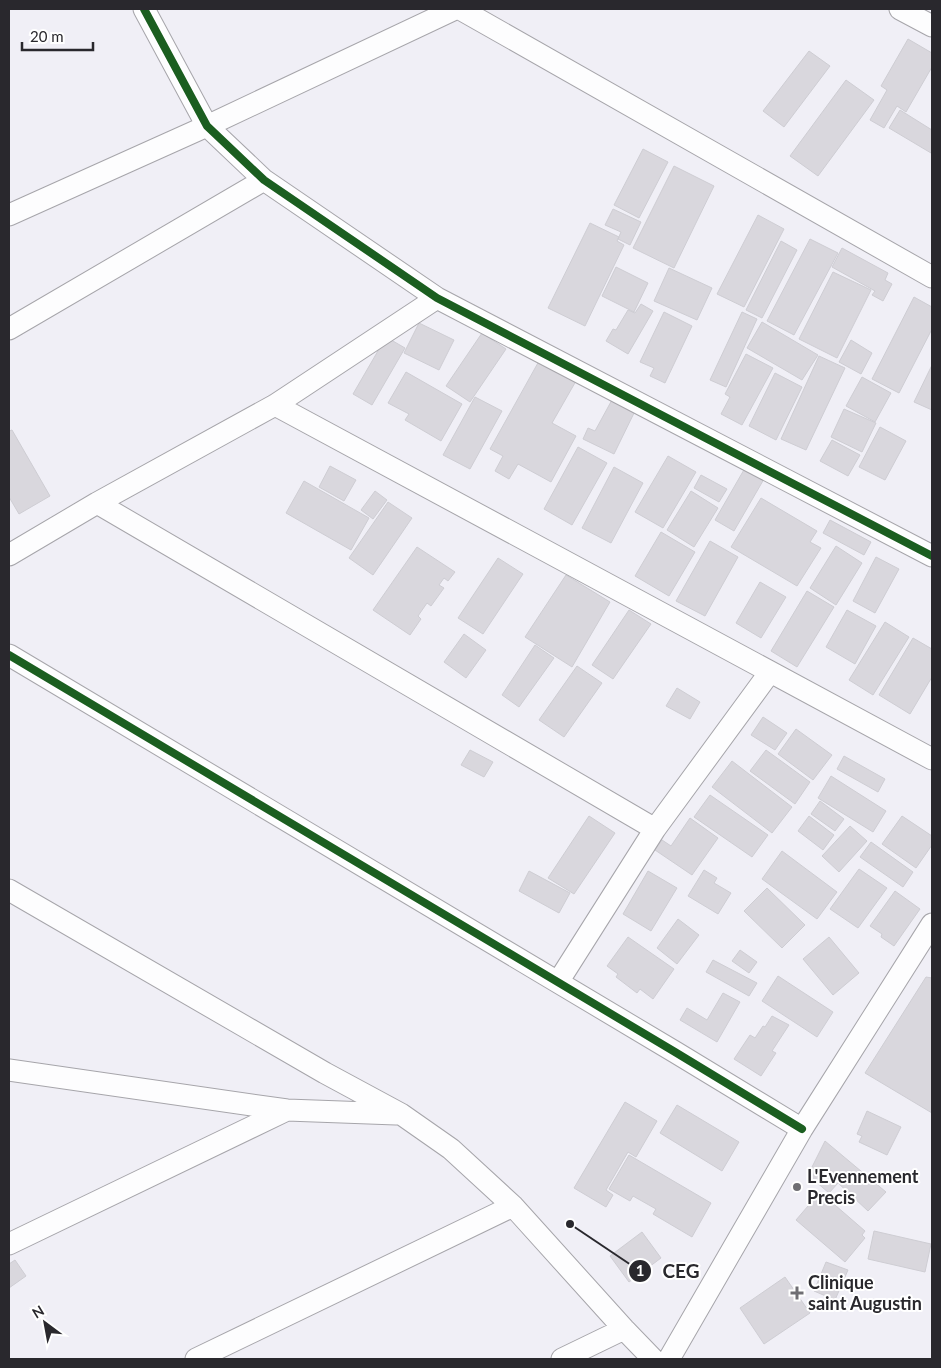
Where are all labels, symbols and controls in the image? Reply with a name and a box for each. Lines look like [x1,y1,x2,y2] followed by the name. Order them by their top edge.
[22,20,94,52] scale bar
[30,27,64,45] text: 20 m
[807,1165,919,1208] place label: L'Evennement Precis
[791,1181,803,1193] marker: L'Evennement Precis
[627,1254,709,1288] callout: CEG
[663,1259,700,1282] text: CEG
[636,1261,644,1279] text: 1
[808,1271,922,1314] place label: Clinique saint Augustin
[790,1286,804,1300] marker: Clinique saint Augustin
[20,1298,70,1348] north arrow
[29,1301,47,1322] text: N

